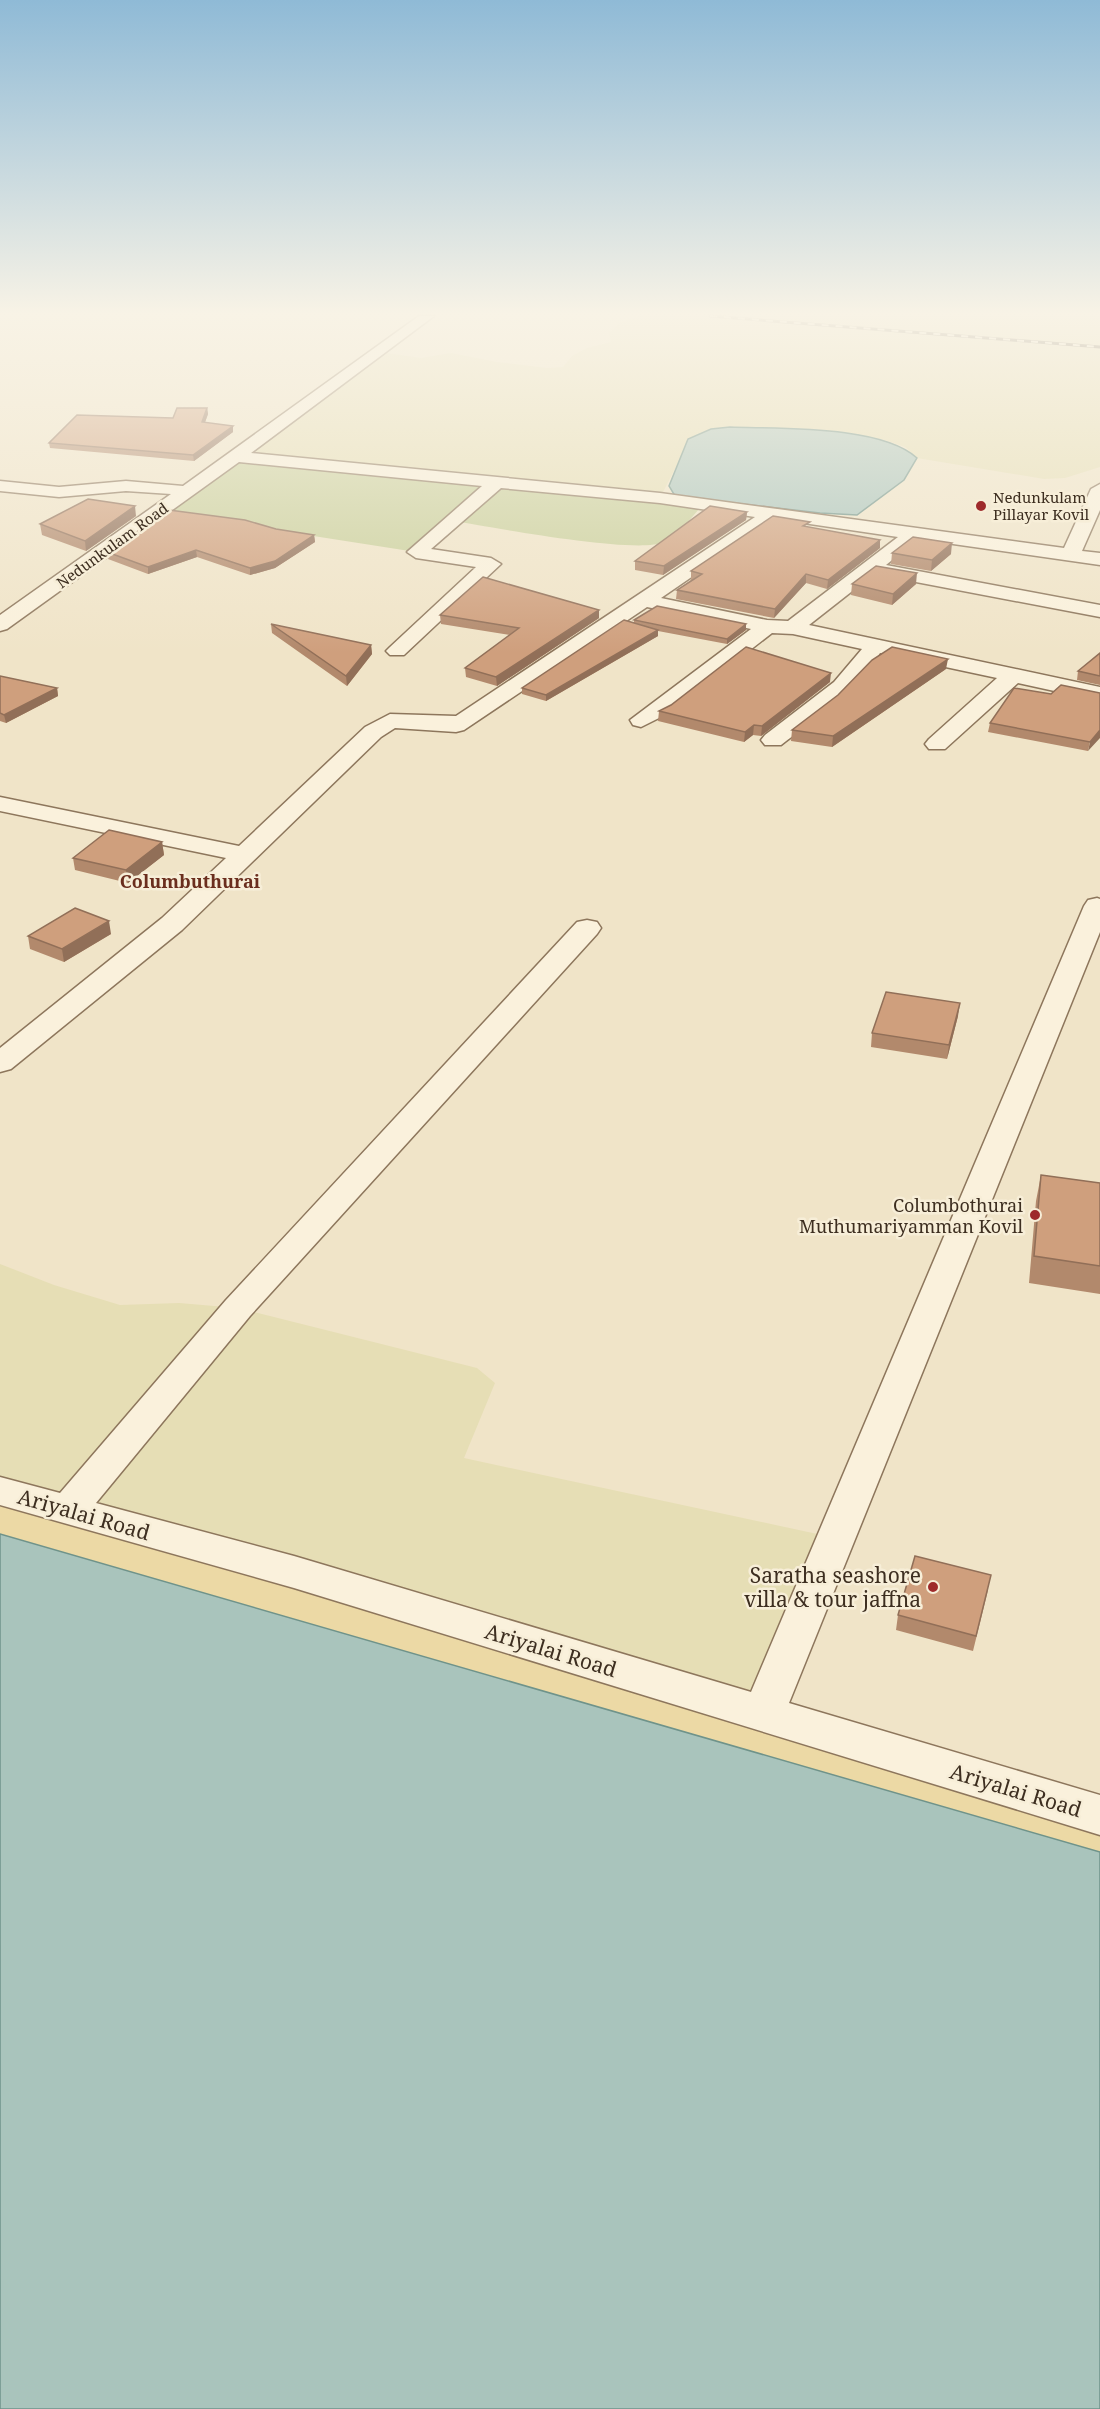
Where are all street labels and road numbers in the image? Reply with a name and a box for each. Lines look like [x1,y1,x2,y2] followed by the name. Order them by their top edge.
[52,498,172,592] street label: Nedunkulam Road
[15,1482,153,1546] street label: Ariyalai Road
[482,1617,620,1683] street label: Ariyalai Road
[947,1757,1085,1823] street label: Ariyalai Road

